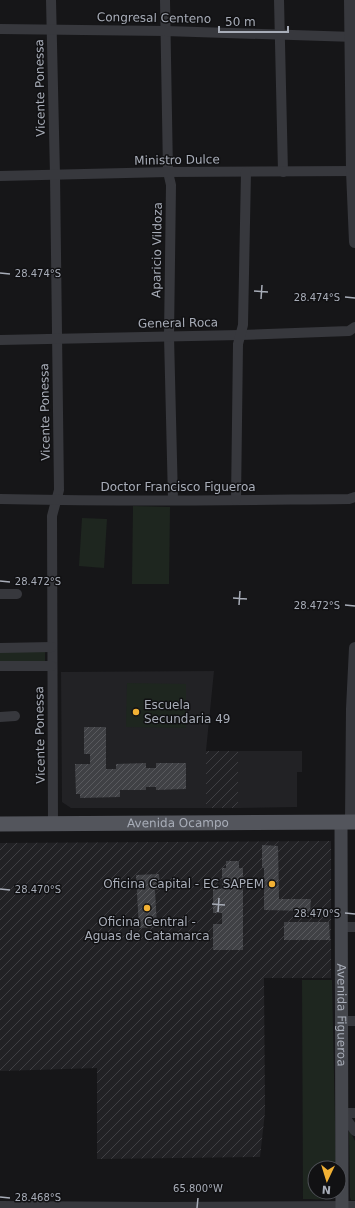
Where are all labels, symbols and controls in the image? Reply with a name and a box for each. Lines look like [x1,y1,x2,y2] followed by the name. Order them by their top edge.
[219,8,288,34] scale bar
[97,10,211,26] street label: Congresal Centeno
[225,15,256,29] text: 50 m
[32,39,48,137] street label: Vicente Ponessa
[134,152,220,168] street label: Ministro Dulce
[149,202,165,298] street label: Aparicio Vildoza
[15,268,61,279] text: 28.474°S
[294,292,340,303] text: 28.474°S
[138,315,218,331] street label: General Roca
[37,363,53,461] street label: Vicente Ponessa
[100,480,256,494] street label: Doctor Francisco Figueroa
[15,576,61,587] text: 28.472°S
[294,600,340,611] text: 28.472°S
[32,686,48,784] street label: Vicente Ponessa
[144,698,230,726] place label: Escuela Secundaria 49
[131,707,141,717] marker: Escuela Secundaria 49
[127,816,229,830] street label: Avenida Ocampo
[103,877,264,891] place label: Oficina Capital - EC SAPEM
[267,879,277,889] marker: Oficina Capital - EC SAPEM
[15,884,61,895] text: 28.470°S
[142,903,152,913] marker: Oficina Central - Aguas de Catamarca
[294,908,340,919] text: 28.470°S
[84,915,210,943] place label: Oficina Central - Aguas de Catamarca
[334,963,349,1067] street label: Avenida Figueroa
[307,1160,347,1200] north arrow
[173,1183,223,1194] text: 65.800°W
[321,1183,331,1196] text: N
[15,1192,61,1203] text: 28.468°S

